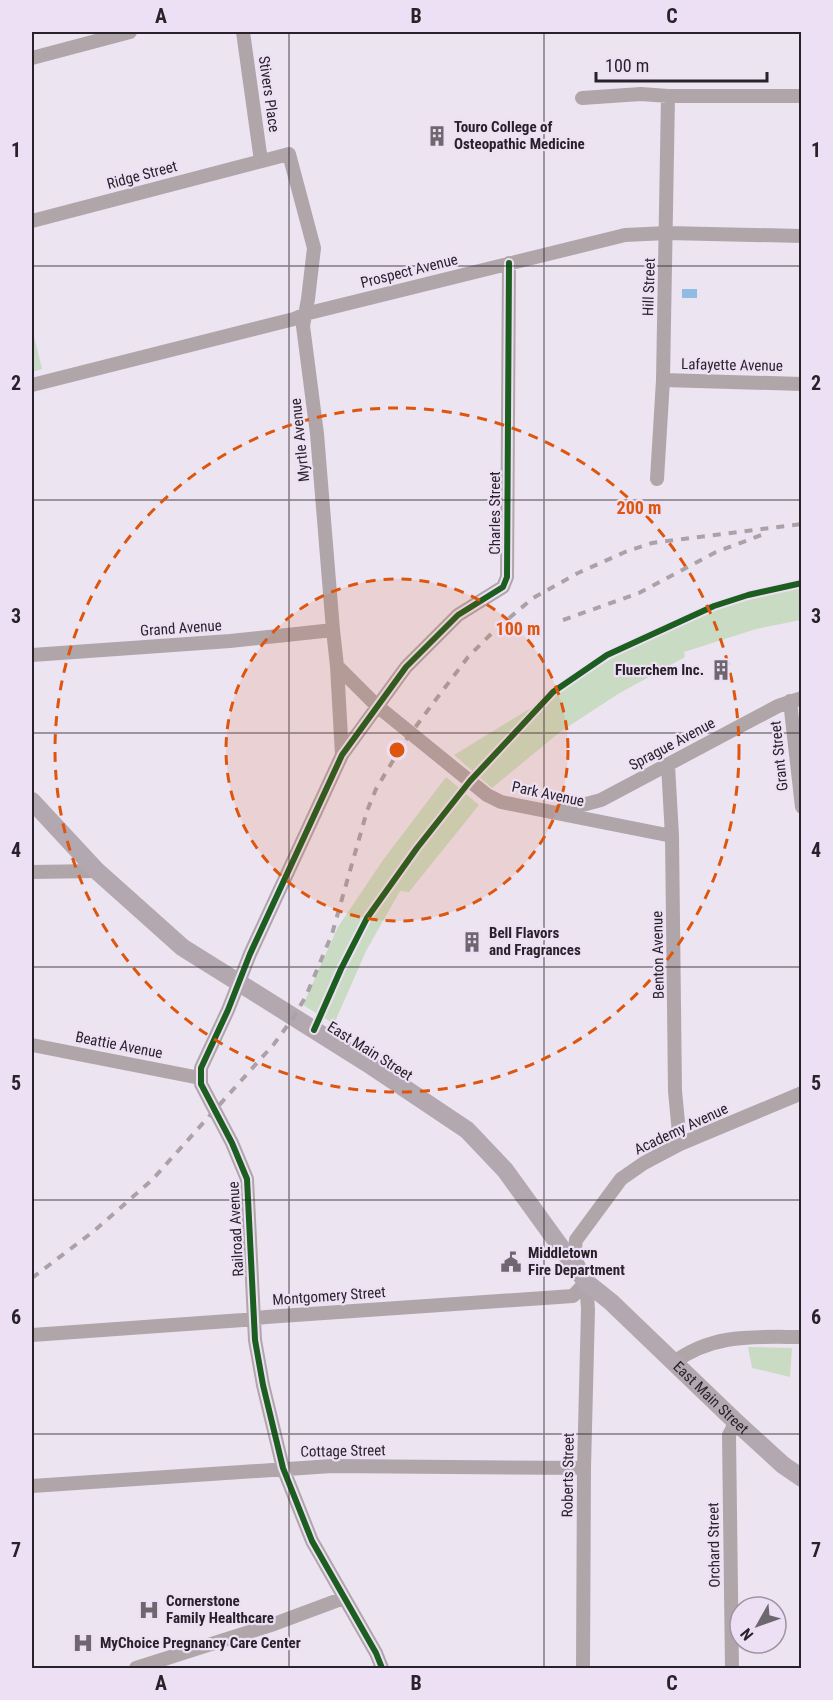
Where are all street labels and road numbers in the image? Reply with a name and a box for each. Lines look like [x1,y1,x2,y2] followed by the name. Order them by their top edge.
[255,55,283,133] street label: Stivers Place
[105,157,179,193] street label: Ridge Street
[359,250,459,292] street label: Prospect Avenue
[639,258,659,316] street label: Hill Street
[681,355,783,375] street label: Lafayette Avenue
[287,397,313,483] street label: Myrtle Avenue
[486,471,504,555] street label: Charles Street
[140,616,222,640] street label: Grand Avenue
[626,714,718,774] street label: Sprague Avenue
[766,720,792,792] street label: Grant Street
[510,778,586,810] street label: Park Avenue
[648,911,668,999] street label: Benton Avenue
[324,1018,416,1084] street label: East Main Street
[74,1028,164,1062] street label: Beattie Avenue
[631,1099,731,1159] street label: Academy Avenue
[225,1181,247,1277] street label: Railroad Avenue
[272,1283,386,1309] street label: Montgomery Street
[669,1358,752,1438] street label: East Main Street
[558,1432,578,1518] street label: Roberts Street
[300,1441,386,1461] street label: Cottage Street
[704,1502,724,1588] street label: Orchard Street

